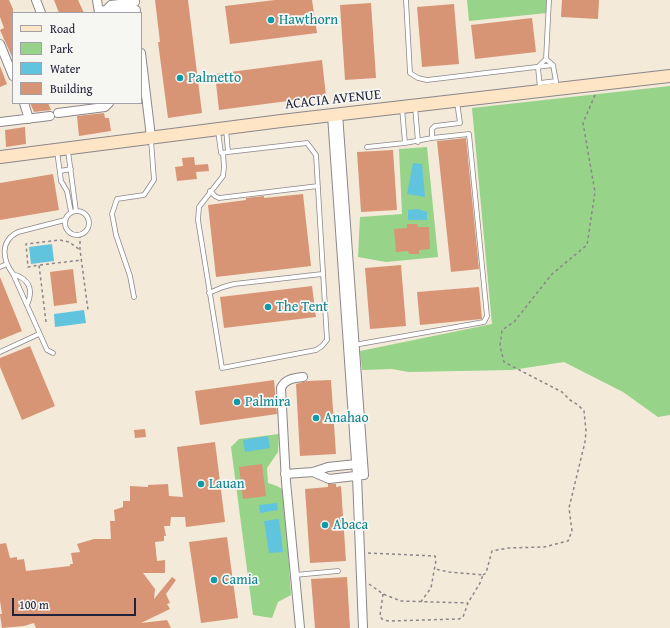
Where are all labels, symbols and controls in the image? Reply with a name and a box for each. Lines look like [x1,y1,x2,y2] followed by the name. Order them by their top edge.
[12,12,142,104] legend
[279,12,338,28] place label: Hawthorn
[266,15,276,25] marker: Hawthorn
[50,20,75,37] text: Road
[50,40,73,57] text: Park
[50,60,80,77] text: Water
[188,70,241,86] place label: Palmetto
[175,73,185,83] marker: Palmetto
[50,80,93,97] text: Building
[284,87,382,113] street label: ACACIA AVENUE
[276,299,328,315] place label: The Tent
[263,302,273,312] marker: The Tent
[245,394,291,410] place label: Palmira
[232,397,242,407] marker: Palmira
[324,410,369,426] place label: Anahao
[311,413,321,423] marker: Anahao
[209,476,244,492] place label: Lauan
[196,479,206,489] marker: Lauan
[333,517,368,533] place label: Abaca
[320,520,330,530] marker: Abaca
[222,572,258,588] place label: Camia
[209,575,219,585] marker: Camia
[14,590,138,616] scale bar
[19,596,49,613] text: 100 m

